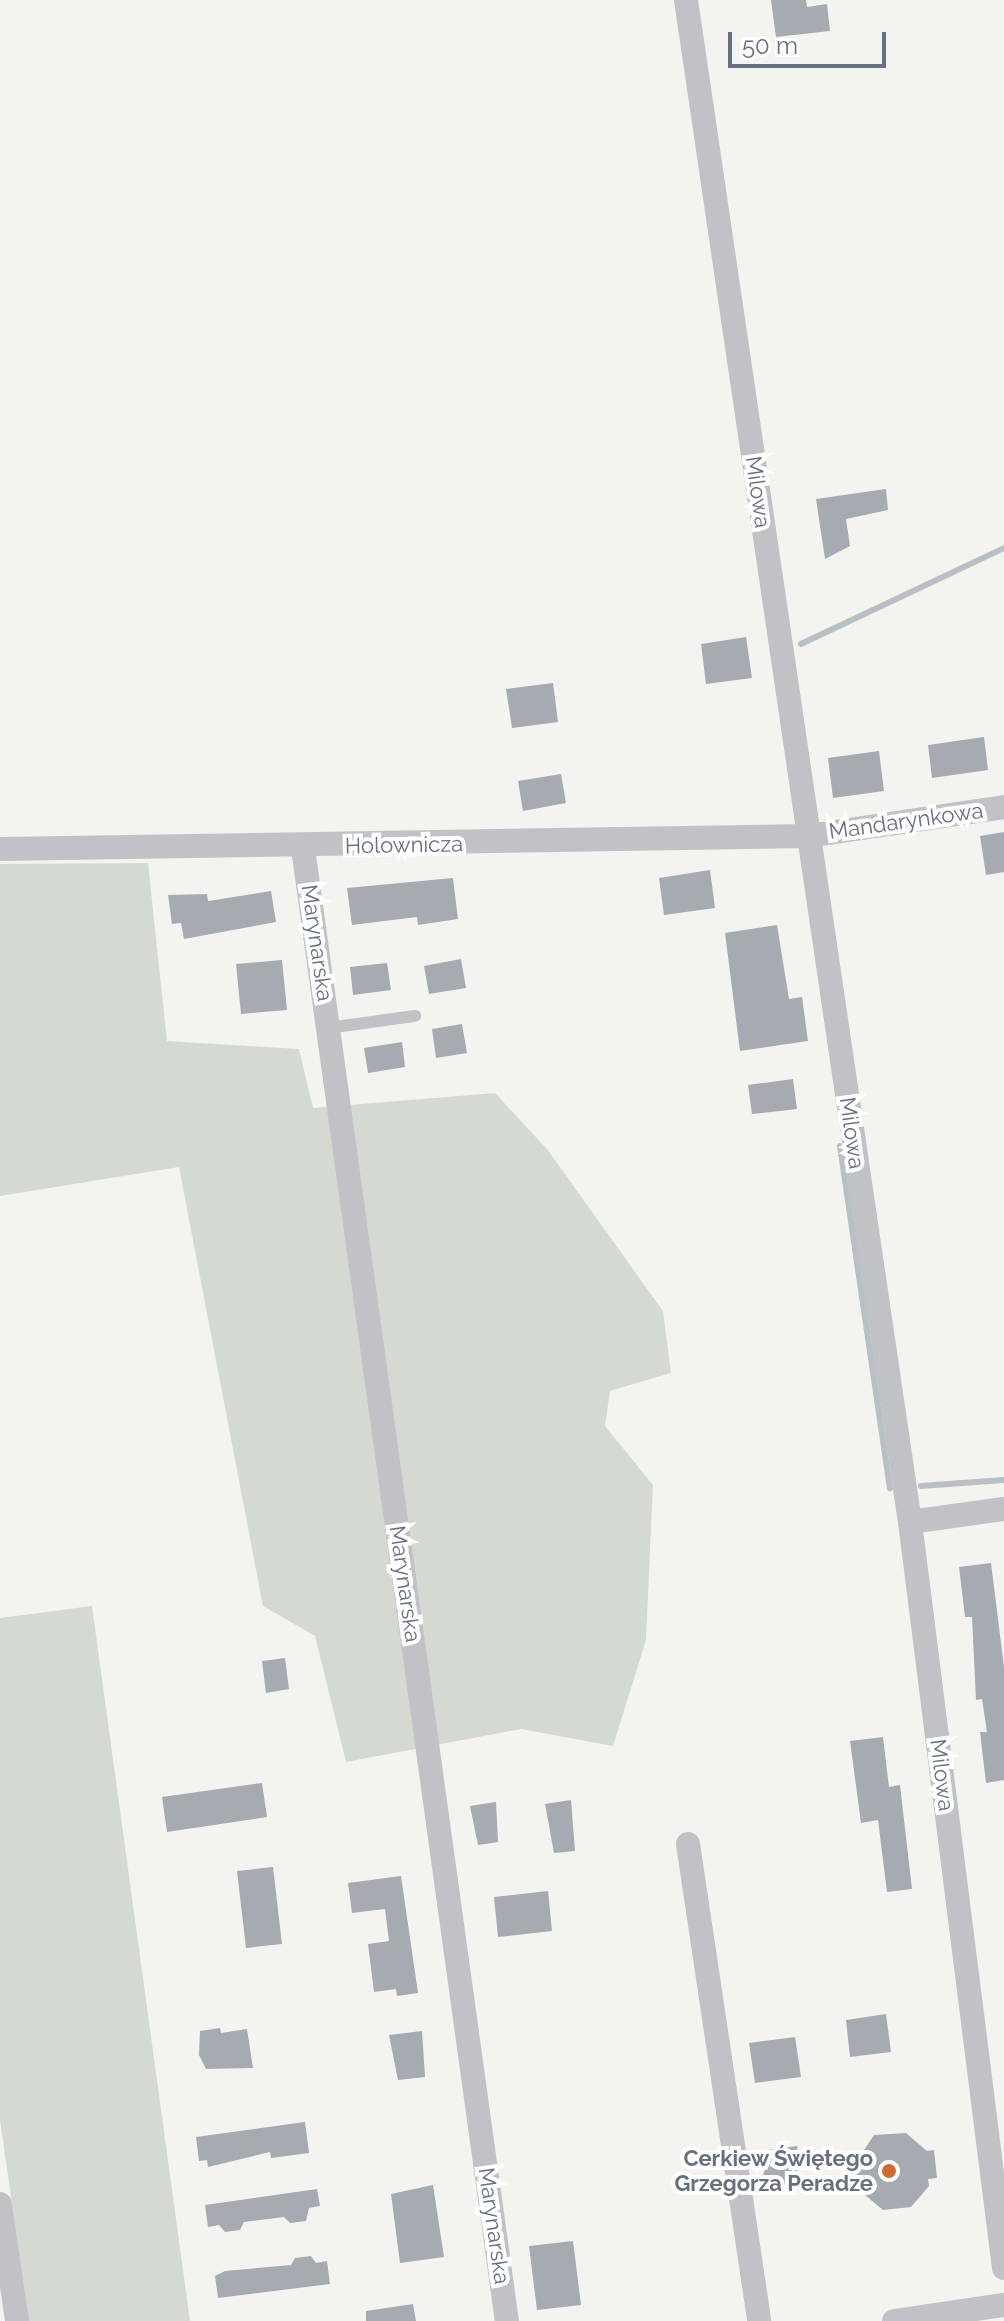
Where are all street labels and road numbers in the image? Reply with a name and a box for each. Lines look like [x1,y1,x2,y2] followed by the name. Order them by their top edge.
[740,454,776,530] street label: Milowa
[827,797,985,845] street label: Mandarynkowa
[345,831,463,859] street label: Holownicza
[296,883,338,1003] street label: Marynarska
[834,1095,870,1171] street label: Milowa
[384,1524,426,1644] street label: Marynarska
[924,1737,960,1813] street label: Milowa
[473,2166,515,2286] street label: Marynarska

